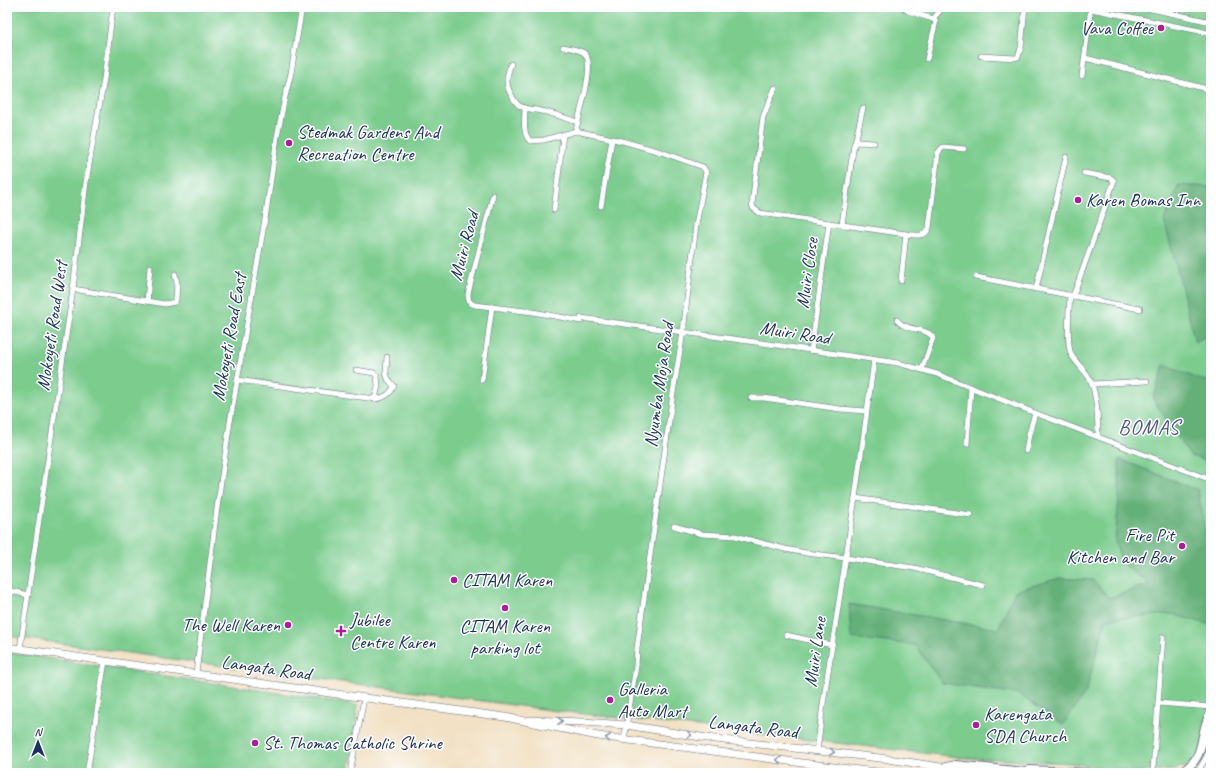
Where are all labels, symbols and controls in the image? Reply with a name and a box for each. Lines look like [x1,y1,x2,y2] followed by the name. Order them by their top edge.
[1080,16,1155,40] place label: Vava Coffee
[1156,23,1166,33] marker: Vava Coffee
[297,120,443,166] place label: Stedmak Gardens And Recreation Centre
[284,138,294,148] marker: Stedmak Gardens And Recreation Centre
[1086,188,1202,212] place label: Karen Bomas Inn
[1073,195,1083,205] marker: Karen Bomas Inn
[443,206,486,283] street label: Muiri Road
[790,234,824,310] street label: Muiri Close
[31,257,73,392] street label: Mokoyeti Road West
[206,269,252,403] street label: Mokoyeti Road East
[758,316,835,351] street label: Muiri Road
[638,318,680,449] street label: Nyumba Moja Road
[1118,414,1183,440] district label: BOMAS
[1066,523,1176,569] place label: Fire Pit Kitchen and Bar
[1177,541,1187,551] marker: Fire Pit Kitchen and Bar
[462,568,553,592] place label: CITAM Karen
[449,575,459,585] marker: CITAM Karen
[500,603,510,613] marker: CITAM Karen parking lot
[349,608,436,654] place label: Jubilee Centre Karen
[182,613,280,637] place label: The Well Karen
[460,614,551,660] place label: CITAM Karen parking lot
[798,614,832,688] street label: Muiri Lane
[283,620,293,630] marker: The Well Karen
[335,625,347,637] marker: Jubilee Centre Karen
[220,650,316,687] street label: Langata Road
[618,677,689,723] place label: Galleria Auto Mart
[605,695,615,705] marker: Galleria Auto Mart
[984,702,1067,748] place label: Karengata SDA Church
[707,710,803,745] street label: Langata Road
[557,716,563,725] one-way arrow
[971,720,981,730] marker: Karengata SDA Church
[18,722,58,762] north arrow
[35,725,44,739] text: N
[686,730,692,739] one-way arrow
[263,731,443,755] place label: St. Thomas Catholic Shrine
[605,734,611,743] one-way arrow
[250,738,260,748] marker: St. Thomas Catholic Shrine
[828,748,835,757] one-way arrow
[775,756,782,765] one-way arrow

